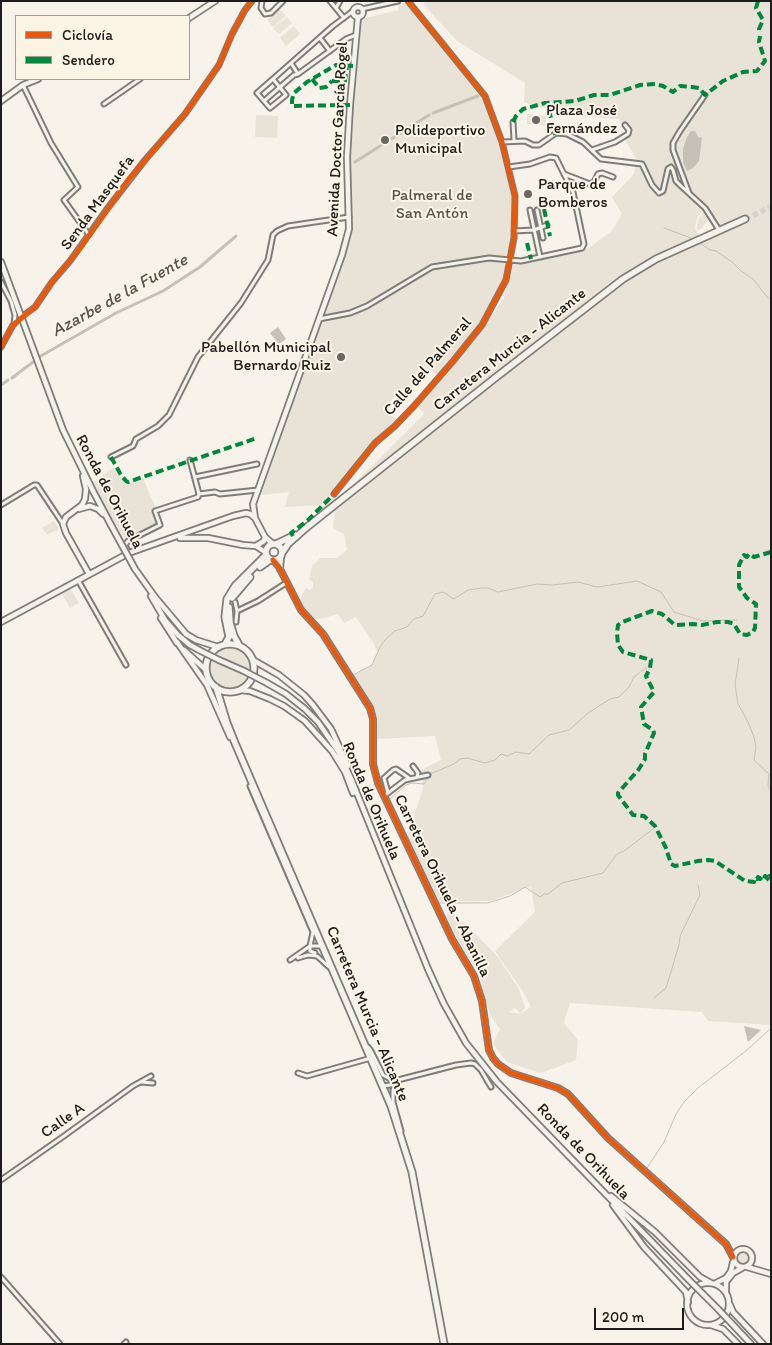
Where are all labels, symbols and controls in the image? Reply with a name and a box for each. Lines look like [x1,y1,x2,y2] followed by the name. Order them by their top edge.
[15,15,190,80] legend
[62,26,113,44] text: Ciclovía
[323,41,353,237] street label: Avenida Doctor García Rogel
[62,51,115,69] text: Sendero
[546,101,617,139] place label: Plaza José Fernández
[530,114,542,126] marker: Plaza José Fernández
[395,121,485,159] place label: Polideportivo Municipal
[379,134,391,146] marker: Polideportivo Municipal
[57,152,139,254] street label: Senda Masquefa
[538,175,608,213] place label: Parque de Bomberos
[391,186,473,224] park label: Palmeral de San Antón
[522,188,534,200] marker: Parque de Bomberos
[48,250,192,342] water label: Azarbe de la Fuente
[430,284,590,416] street label: Carretera Murcia - Alicante
[380,314,476,420] street label: Calle del Palmeral
[201,338,331,376] place label: Pabellón Municipal Bernardo Ruiz
[335,351,347,363] marker: Pabellón Municipal Bernardo Ruiz
[71,432,147,552] street label: Ronda de Orihuela
[337,739,405,863] street label: Ronda de Orihuela
[389,792,495,980] street label: Carretera Orihuela - Abanilla
[321,923,413,1105] street label: Carretera Murcia - Alicante
[37,1099,89,1143] street label: Calle A
[532,1100,634,1204] street label: Ronda de Orihuela
[597,1298,687,1330] scale bar
[602,1308,644,1326] text: 200 m

